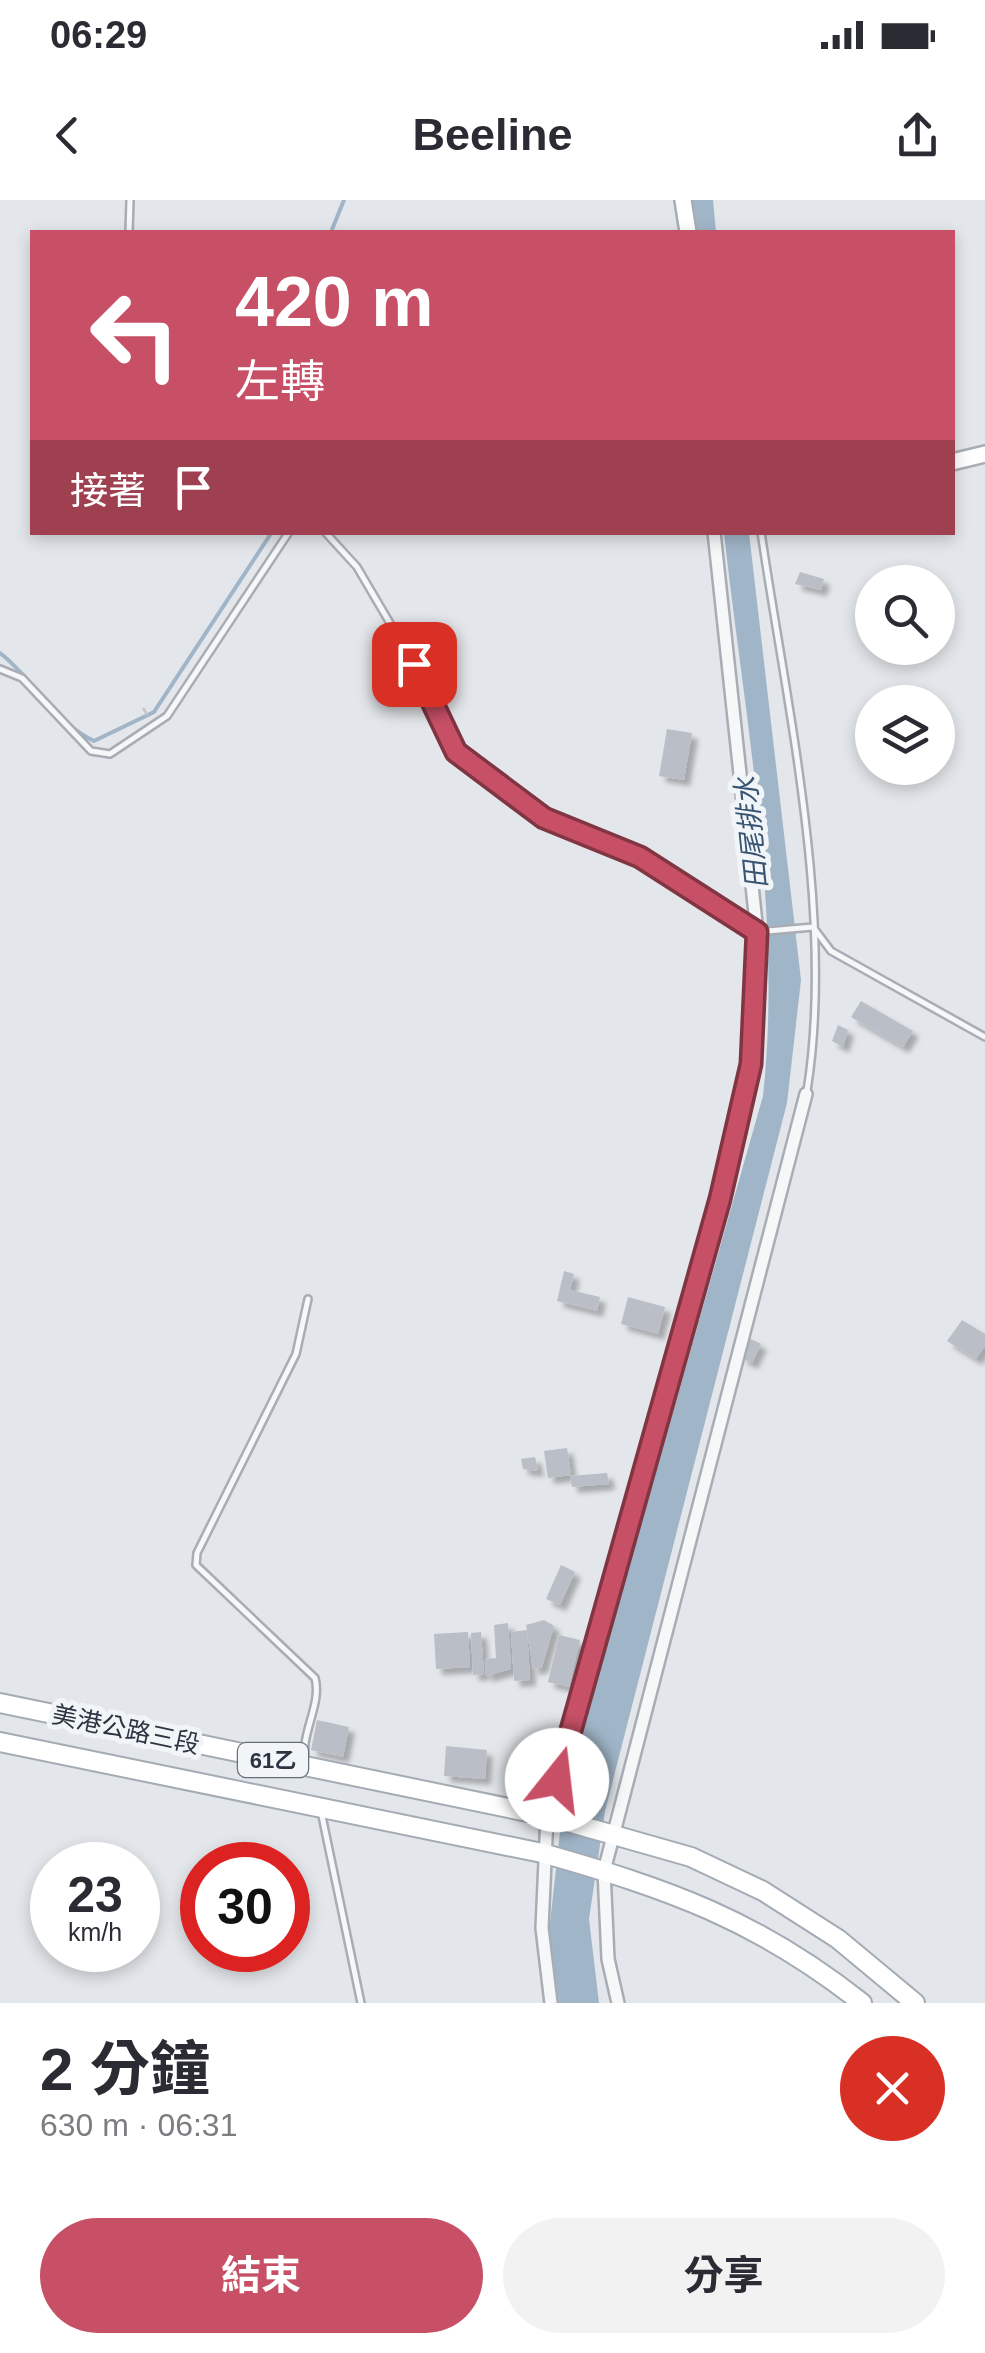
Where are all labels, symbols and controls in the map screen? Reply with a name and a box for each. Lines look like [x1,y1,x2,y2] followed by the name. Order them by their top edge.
[50,14,147,56] text: 06:29
[40,108,95,163] icon: back
[890,108,945,163] icon: share
[412,109,573,160] text: Beeline
[235,263,433,341] text: 420 m
[70,270,200,400] icon: left
[235,356,325,407] text: 左轉
[166,460,221,515] icon: arrive
[70,470,146,512] text: 接著
[855,565,955,785] map controls
[855,565,955,665] button: search
[372,622,457,707] pin
[387,637,442,692] icon: arrive
[855,685,955,785] button: layers
[730,774,773,890] water label: 田尾排水
[50,1700,202,1758] street label: 美港公路三段
[505,1728,609,1832] position arrow
[238,1743,308,1777] road number: 61乙
[180,1842,310,1972] speed limit sign: 30
[67,1867,123,1923] text: 23
[68,1918,122,1946] text: km/h
[40,2036,210,2103] text: 2 分鐘
[840,2036,945,2141] button: close
[40,2107,237,2143] text: 630 m · 06:31
[40,2218,483,2333] button: 結束
[503,2218,945,2333] button: 分享

